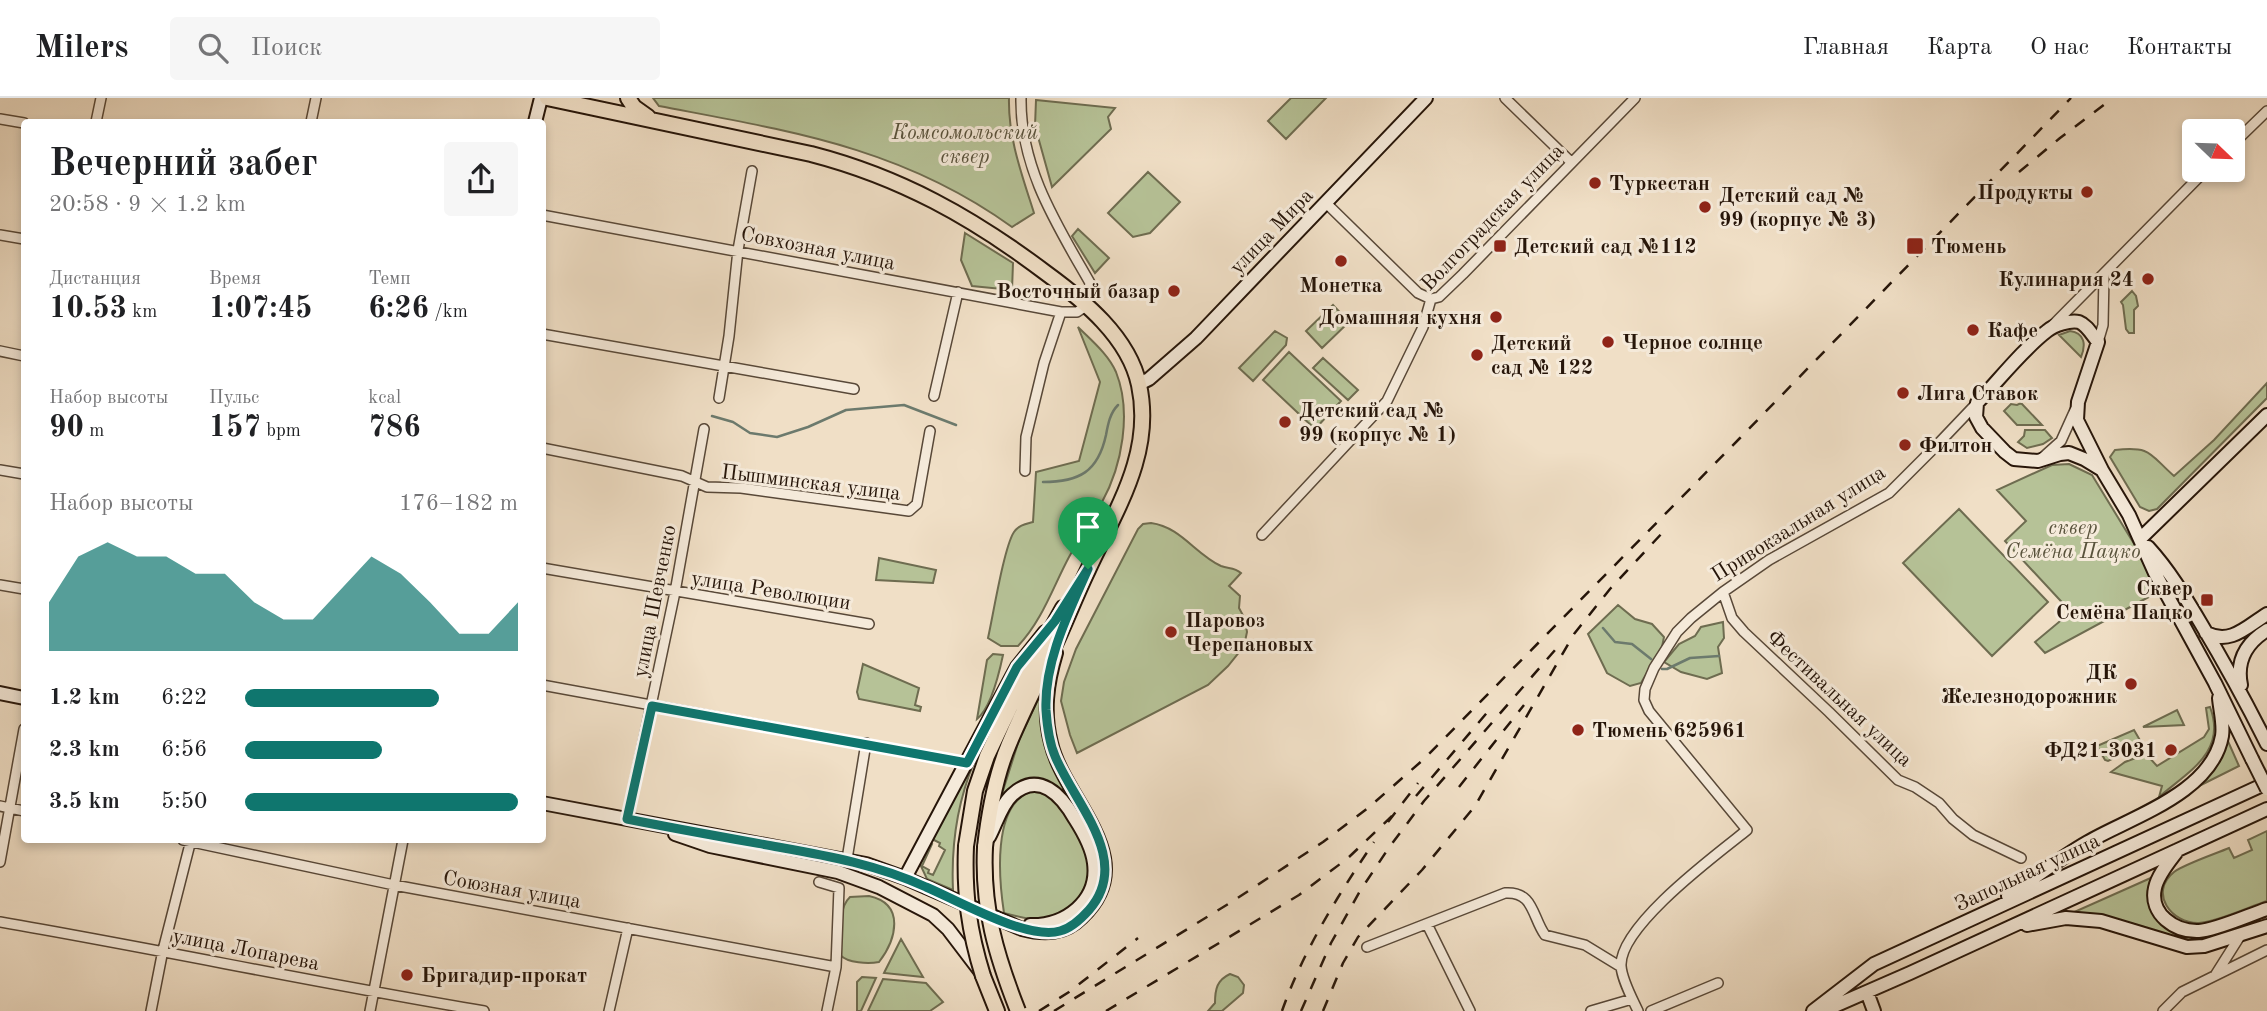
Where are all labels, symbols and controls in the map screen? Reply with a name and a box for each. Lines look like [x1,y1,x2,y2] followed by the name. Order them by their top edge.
[170,17,660,80] search box
[194,29,232,67] icon: search
[35,32,128,65] text: Milers
[250,35,322,61] text: Поиск
[1803,36,1889,60] text: Главная
[1927,36,1992,60] text: Карта
[2030,36,2089,60] text: О нас
[2127,36,2232,60] text: Контакты
[2182,119,2245,182] north arrow
[2182,119,2245,182] map controls
[891,123,1038,168] park label: Комсомольский сквер
[1418,141,1568,296] street label: Волгоградская улица
[444,142,518,216] button: share
[49,146,318,184] text: Вечерний забег
[1609,174,1710,195] place label: Туркестан
[1587,175,1603,191] marker: Туркестан
[1977,183,2073,204] place label: Продукты
[2079,184,2095,200] marker: Продукты
[1226,185,1318,279] street label: улица Мира
[1719,186,1876,231] place label: Детский сад № 99 (корпус № 3)
[49,193,246,216] text: 20:58 · 9 × 1.2 km
[1697,199,1713,215] marker: Детский сад № 99 (корпус № 3)
[739,224,897,275] street label: Совхозная улица
[1905,236,1925,256] marker: Тюмень
[1514,237,1697,258] place label: Детский сад №112
[1931,237,2006,258] place label: Тюмень
[1492,238,1508,254] marker: Детский сад №112
[1333,253,1349,269] marker: Монетка
[49,270,141,289] text: Дистанция
[209,270,261,289] text: Время
[368,270,411,289] text: Темп
[1998,270,2134,291] place label: Кулинария 24
[2140,271,2156,287] marker: Кулинария 24
[1300,276,1383,297] place label: Монетка
[996,282,1160,303] place label: Восточный базар
[1166,283,1182,299] marker: Восточный базар
[49,294,127,324] text: 10.53
[209,294,312,324] text: 1:07:45
[368,294,429,324] text: 6:26
[127,303,157,322] text: km
[429,303,468,322] text: /km
[1319,308,1482,329] place label: Домашняя кухня
[1488,309,1504,325] marker: Домашняя кухня
[1987,321,2038,342] place label: Кафе
[1965,322,1981,338] marker: Кафе
[1622,333,1763,354] place label: Черное солнце
[1491,334,1593,379] place label: Детский сад № 122
[1600,334,1616,350] marker: Черное солнце
[1469,347,1485,363] marker: Детский сад № 122
[1917,384,2038,405] place label: Лига Ставок
[1895,385,1911,401] marker: Лига Ставок
[49,389,168,408] text: Набор высоты
[209,389,259,408] text: Пульс
[368,389,401,408] text: kcal
[1299,401,1456,446] place label: Детский сад № 99 (корпус № 1)
[49,413,84,443] text: 90
[209,413,261,443] text: 157
[368,413,421,443] text: 786
[1277,414,1293,430] marker: Детский сад № 99 (корпус № 1)
[84,422,104,441] text: m
[261,422,301,441] text: bpm
[1919,436,1993,457] place label: Филтон
[1897,437,1913,453] marker: Филтон
[720,462,902,505] street label: Пышминская улица
[1708,462,1890,586] street label: Привокзальная улица
[49,492,193,515] text: Набор высоты
[399,492,518,515] text: 176–182 m
[1058,497,1118,569] pin
[1069,508,1107,546] icon: arrive
[2005,518,2141,563] park label: сквер Семёна Пацко
[630,523,681,679] street label: улица Шевченко
[689,568,852,614] street label: улица Революции
[2056,579,2193,624] place label: Сквер Семёна Пацко
[2199,592,2215,608] marker: Сквер Семёна Пацко
[1185,611,1314,656] place label: Паровоз Черепановых
[1163,624,1179,640] marker: Паровоз Черепановых
[1762,627,1916,772] street label: Фестивальная улица
[1941,663,2118,708] place label: ДК Железнодорожник
[2123,676,2139,692] marker: ДК Железнодорожник
[49,686,120,709] text: 1.2 km
[161,686,207,709] text: 6:22
[1592,721,1746,742] place label: Тюмень 625961
[1570,722,1586,738] marker: Тюмень 625961
[49,738,120,761] text: 2.3 km
[161,738,207,761] text: 6:56
[2044,741,2157,762] place label: ФД21-3031
[2163,742,2179,758] marker: ФД21-3031
[49,790,120,813] text: 3.5 km
[161,790,207,813] text: 5:50
[1952,831,2103,916] street label: Запольная улица
[441,868,582,913] street label: Союзная улица
[170,926,321,975] street label: улица Лопарева
[421,966,587,987] place label: Бригадир-прокат
[399,967,415,983] marker: Бригадир-прокат

